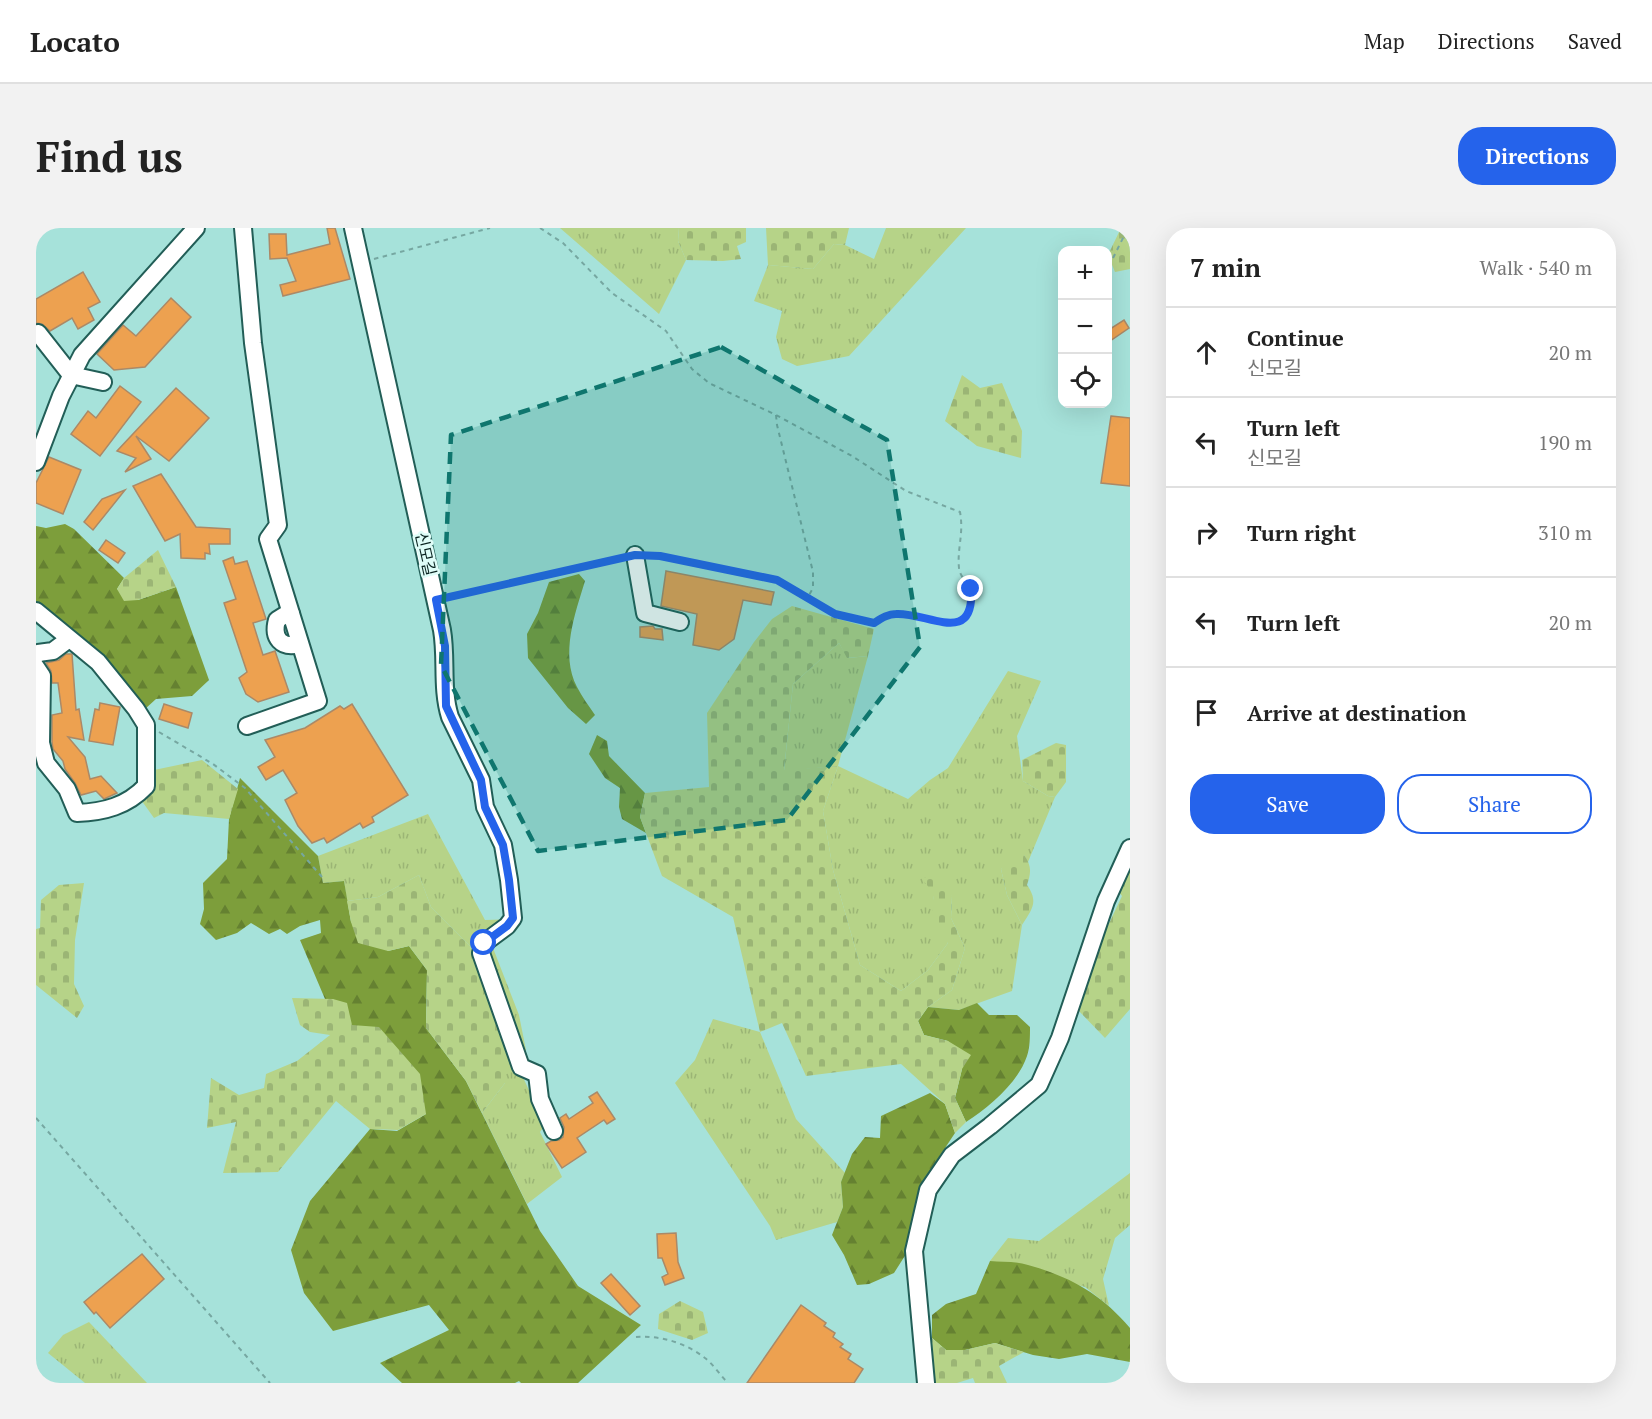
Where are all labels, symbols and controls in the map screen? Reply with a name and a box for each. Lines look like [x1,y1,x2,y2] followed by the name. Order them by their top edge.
[30,23,120,60] text: Locato
[1364,27,1405,55] text: Map
[1438,27,1535,55] text: Directions
[1568,27,1622,55] text: Saved
[1458,127,1616,185] button: Directions
[36,128,183,184] text: Find us
[1058,246,1112,408] map controls
[1058,246,1112,300] button: +
[1190,250,1261,284] text: 7 min
[1480,254,1592,281] text: Walk · 540 m
[1058,300,1112,354] button: −
[1247,323,1344,352] text: Continue
[1190,336,1223,369] icon: ahead
[1549,339,1592,366] text: 20 m
[1058,354,1112,408] button: locate
[1247,354,1302,381] text: 신모길
[1247,413,1340,442] text: Turn left
[1190,426,1223,459] icon: left
[1538,429,1592,456] text: 190 m
[1247,444,1302,471] text: 신모길
[1190,516,1223,549] icon: right
[1247,518,1356,547] text: Turn right
[1538,519,1592,546] text: 310 m
[410,530,442,578] street label: 신모길
[957,575,983,601] route end
[1190,606,1223,639] icon: left
[1247,608,1340,637] text: Turn left
[1549,609,1592,636] text: 20 m
[1190,696,1223,729] icon: arrive
[1247,698,1466,727] text: Arrive at destination
[1190,774,1385,834] button: Save
[1397,774,1592,834] button: Share
[470,929,496,955] route start

